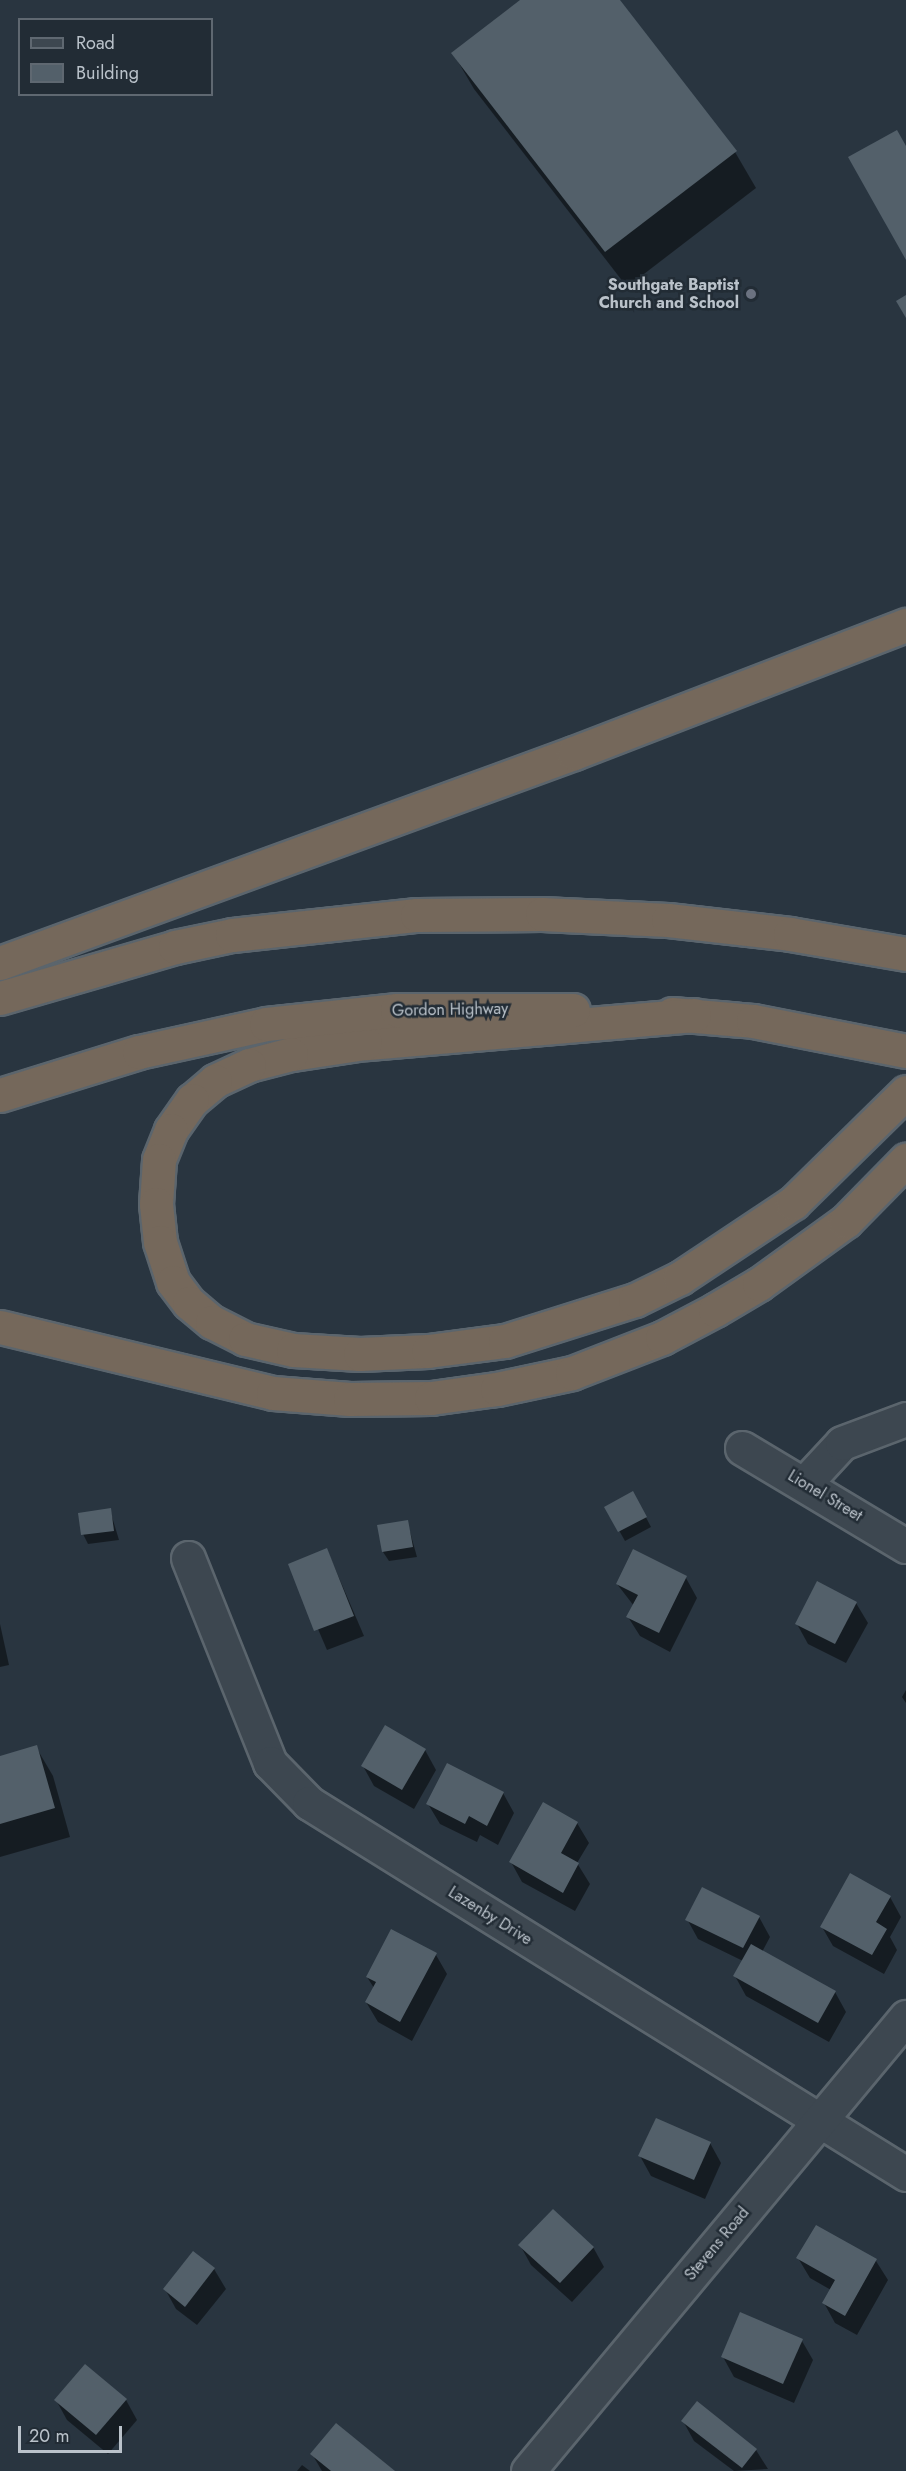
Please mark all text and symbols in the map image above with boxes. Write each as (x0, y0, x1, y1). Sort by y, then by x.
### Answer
legend (18, 18, 213, 96)
text: Road (76, 30, 115, 56)
text: Building (76, 60, 139, 86)
place label: Southgate Baptist Church and School (599, 275, 739, 313)
marker: Southgate Baptist Church and School (744, 287, 758, 301)
street label: Gordon Highway (392, 999, 508, 1021)
street label: Lionel Street (784, 1466, 866, 1526)
street label: Lazenby Drive (445, 1883, 535, 1949)
street label: Stevens Road (681, 2203, 753, 2285)
scale bar (21, 2414, 124, 2452)
text: 20 m (29, 2423, 69, 2449)

